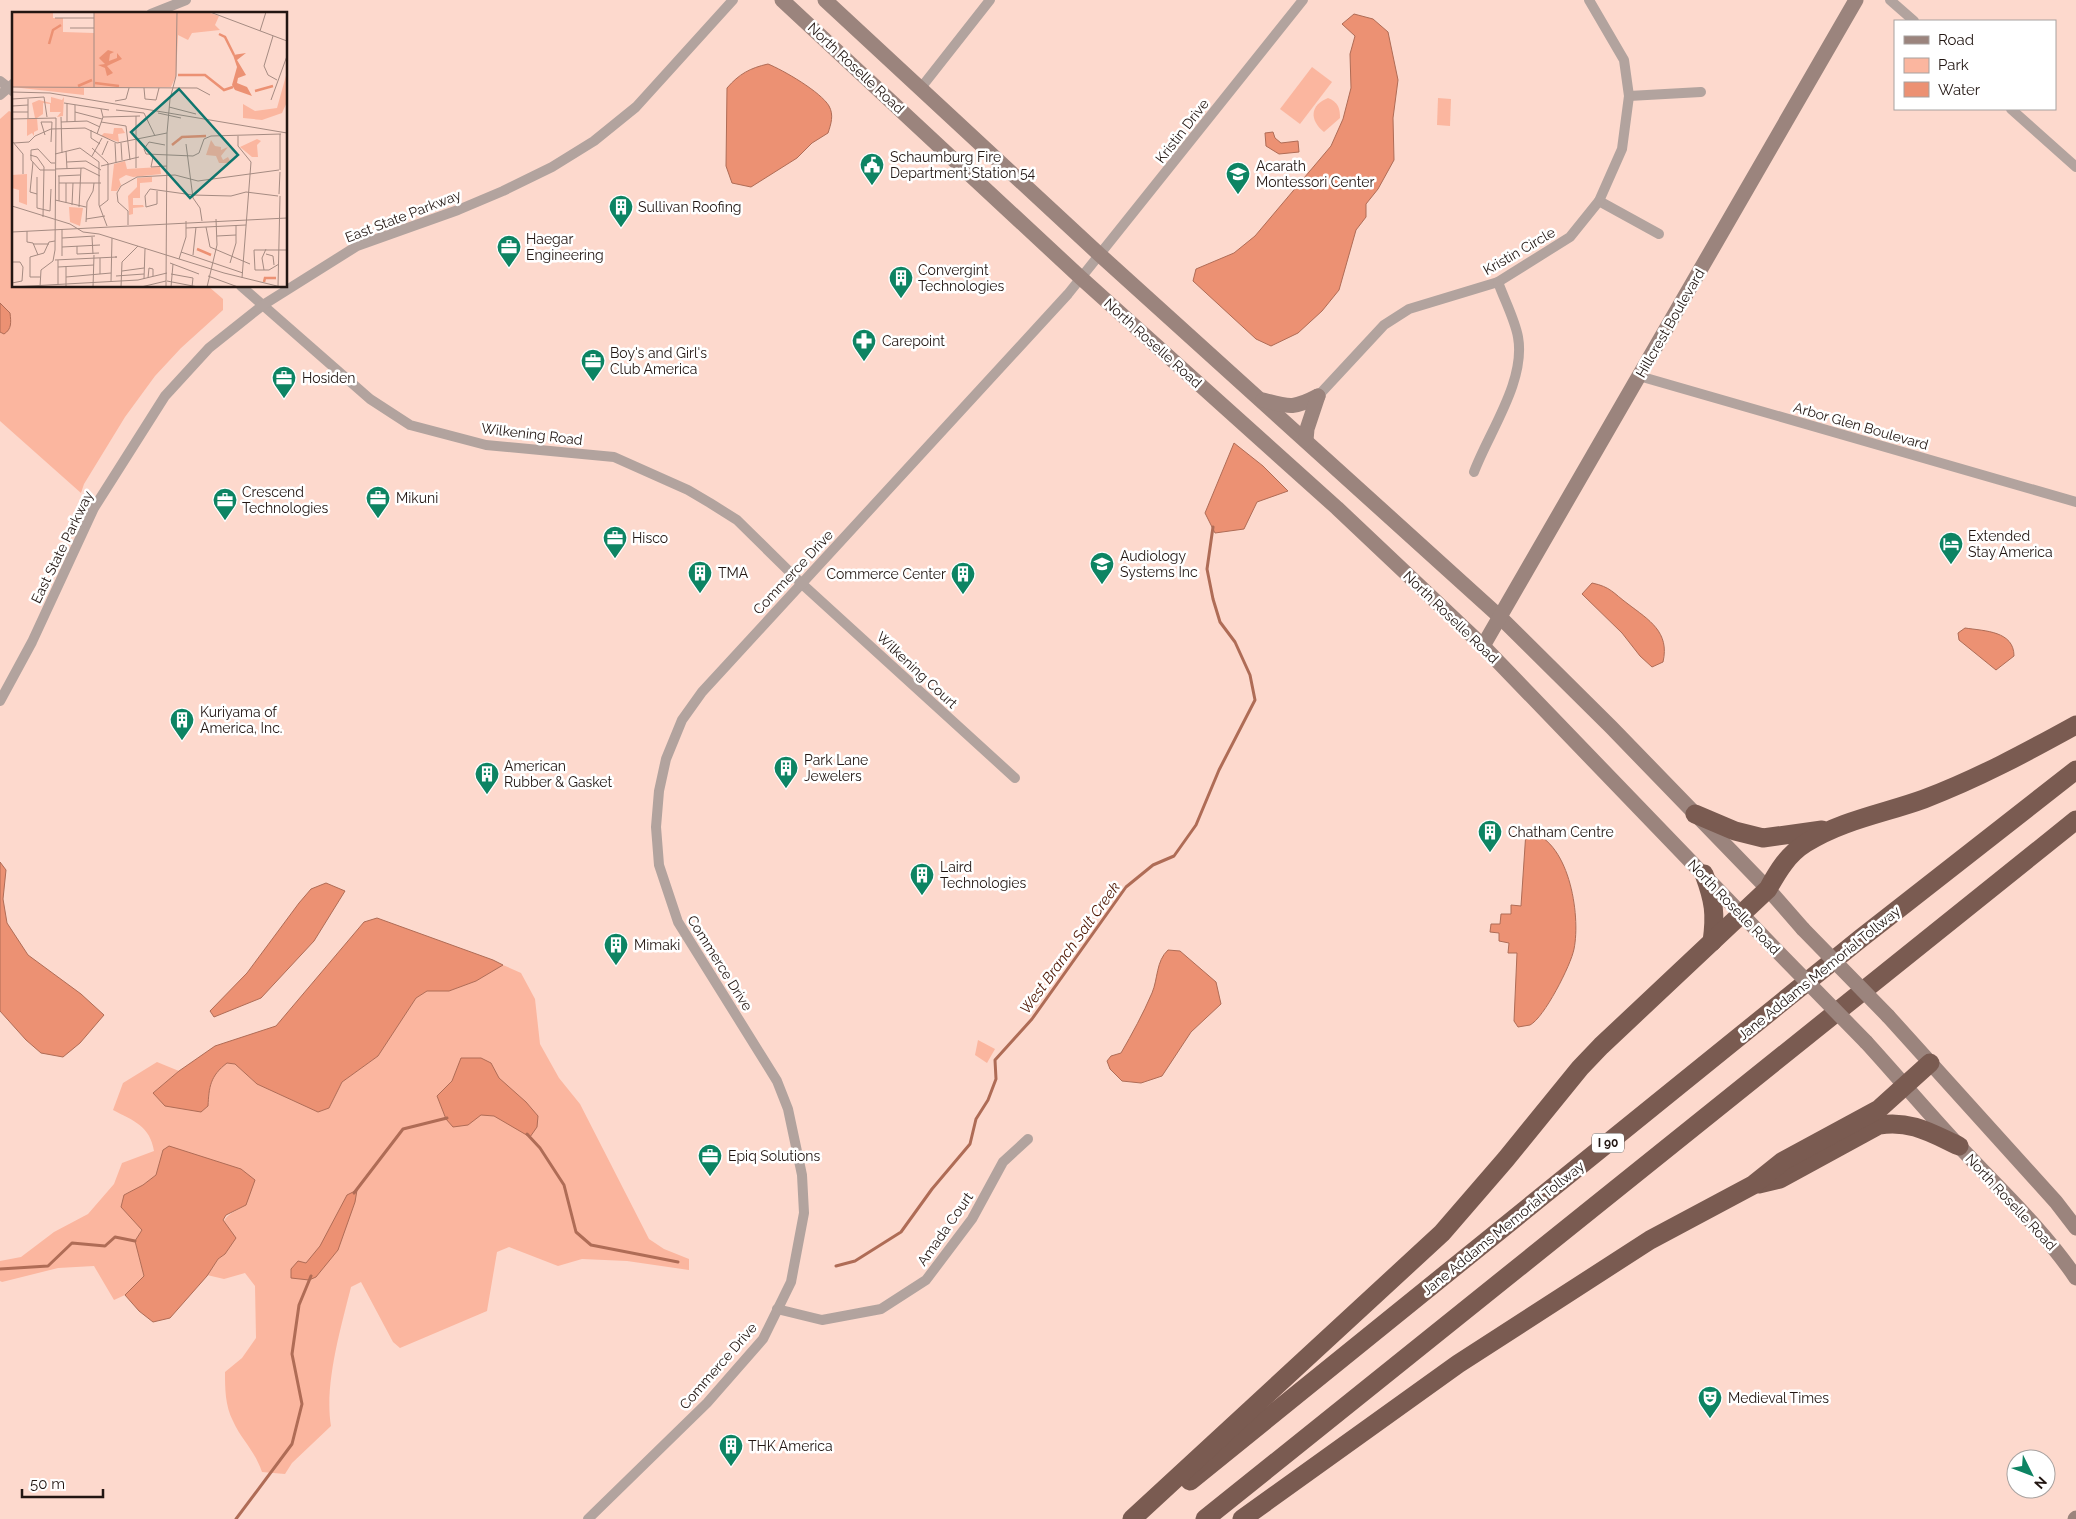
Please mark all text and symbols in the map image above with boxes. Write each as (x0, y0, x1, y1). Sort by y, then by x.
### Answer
inset map (12, 12, 288, 288)
street label: North Roselle Road (805, 19, 907, 117)
legend (1894, 20, 2056, 110)
text: Road (1938, 31, 1974, 49)
text: Park (1938, 56, 1969, 74)
text: Water (1938, 81, 1981, 99)
street label: Kristin Drive (1152, 96, 1212, 166)
place label: Schaumburg Fire Department Station 54 (890, 149, 1036, 181)
public building icon: Schaumburg Fire Department Station 54 (859, 152, 885, 186)
place label: Acarath Montessori Center (1256, 158, 1374, 190)
school or university icon: Acarath Montessori Center (1225, 161, 1251, 195)
street label: East State Parkway (343, 186, 464, 245)
building icon: Sullivan Roofing (608, 194, 634, 228)
place label: Sullivan Roofing (638, 199, 741, 215)
street label: Kristin Circle (1480, 224, 1558, 278)
place label: Haegar Engineering (526, 231, 604, 263)
office icon: Haegar Engineering (496, 234, 522, 268)
place label: Convergint Technologies (918, 262, 1005, 294)
building icon: Convergint Technologies (888, 265, 914, 299)
street label: Hillcrest Boulevard (1632, 266, 1708, 380)
street label: North Roselle Road (1101, 295, 1205, 391)
pharmacy icon: Carepoint (851, 328, 877, 362)
place label: Carepoint (882, 333, 945, 349)
place label: Boy's and Girl's Club America (610, 345, 707, 377)
office icon: Boy's and Girl's Club America (580, 348, 606, 382)
office icon: Hosiden (271, 365, 297, 399)
place label: Hosiden (302, 370, 355, 386)
street label: Arbor Glen Boulevard (1792, 399, 1930, 453)
street label: Wilkening Road (480, 420, 584, 448)
place label: Crescend Technologies (242, 484, 329, 516)
office icon: Mikuni (365, 485, 391, 519)
office icon: Crescend Technologies (212, 487, 238, 521)
street label: East State Parkway (28, 488, 96, 606)
place label: Mikuni (396, 490, 438, 506)
office icon: Hisco (602, 525, 628, 559)
street label: Commerce Drive (750, 527, 836, 617)
place label: Extended Stay America (1968, 528, 2053, 560)
place label: Hisco (632, 530, 668, 546)
hotel icon: Extended Stay America (1938, 531, 1964, 565)
place label: Audiology Systems Inc (1120, 548, 1198, 580)
school or university icon: Audiology Systems Inc (1089, 551, 1115, 585)
building icon: TMA (687, 560, 713, 594)
building icon: Commerce Center (950, 561, 976, 595)
place label: TMA (718, 565, 749, 581)
place label: Commerce Center (826, 566, 946, 582)
street label: North Roselle Road (1400, 568, 1502, 666)
street label: Wilkening Court (873, 629, 961, 712)
place label: Kuriyama of America, Inc. (200, 704, 283, 736)
building icon: Kuriyama of America, Inc. (169, 707, 195, 741)
place label: Park Lane Jewelers (804, 752, 868, 784)
building icon: Park Lane Jewelers (773, 755, 799, 789)
place label: American Rubber & Gasket (504, 758, 613, 790)
building icon: American Rubber & Gasket (474, 761, 500, 795)
building icon: Chatham Centre (1477, 819, 1503, 853)
place label: Chatham Centre (1508, 824, 1614, 840)
street label: North Roselle Road (1685, 856, 1783, 958)
place label: Laird Technologies (940, 859, 1027, 891)
building icon: Laird Technologies (909, 862, 935, 896)
water label: West Branch Salt Creek (1016, 879, 1124, 1017)
street label: Jane Addams Memorial Tollway (1735, 902, 1904, 1043)
street label: Commerce Drive (684, 912, 756, 1014)
building icon: Mimaki (603, 932, 629, 966)
place label: Mimaki (634, 937, 680, 953)
road number: I 90 (1592, 1134, 1624, 1152)
office icon: Epiq Solutions (697, 1143, 723, 1177)
place label: Epiq Solutions (728, 1148, 821, 1164)
street label: North Roselle Road (1962, 1151, 2060, 1253)
street label: Jane Addams Memorial Tollway (1419, 1157, 1588, 1298)
street label: Amada Court (914, 1189, 976, 1269)
street label: Commerce Drive (676, 1319, 760, 1413)
theatre icon: Medieval Times (1697, 1385, 1723, 1419)
place label: Medieval Times (1728, 1390, 1829, 1406)
building icon: THK America (718, 1433, 744, 1467)
place label: THK America (748, 1438, 833, 1454)
north arrow (2006, 1449, 2056, 1499)
scale bar (22, 1466, 104, 1498)
text: N (2031, 1473, 2050, 1492)
text: 50 m (30, 1475, 65, 1493)

